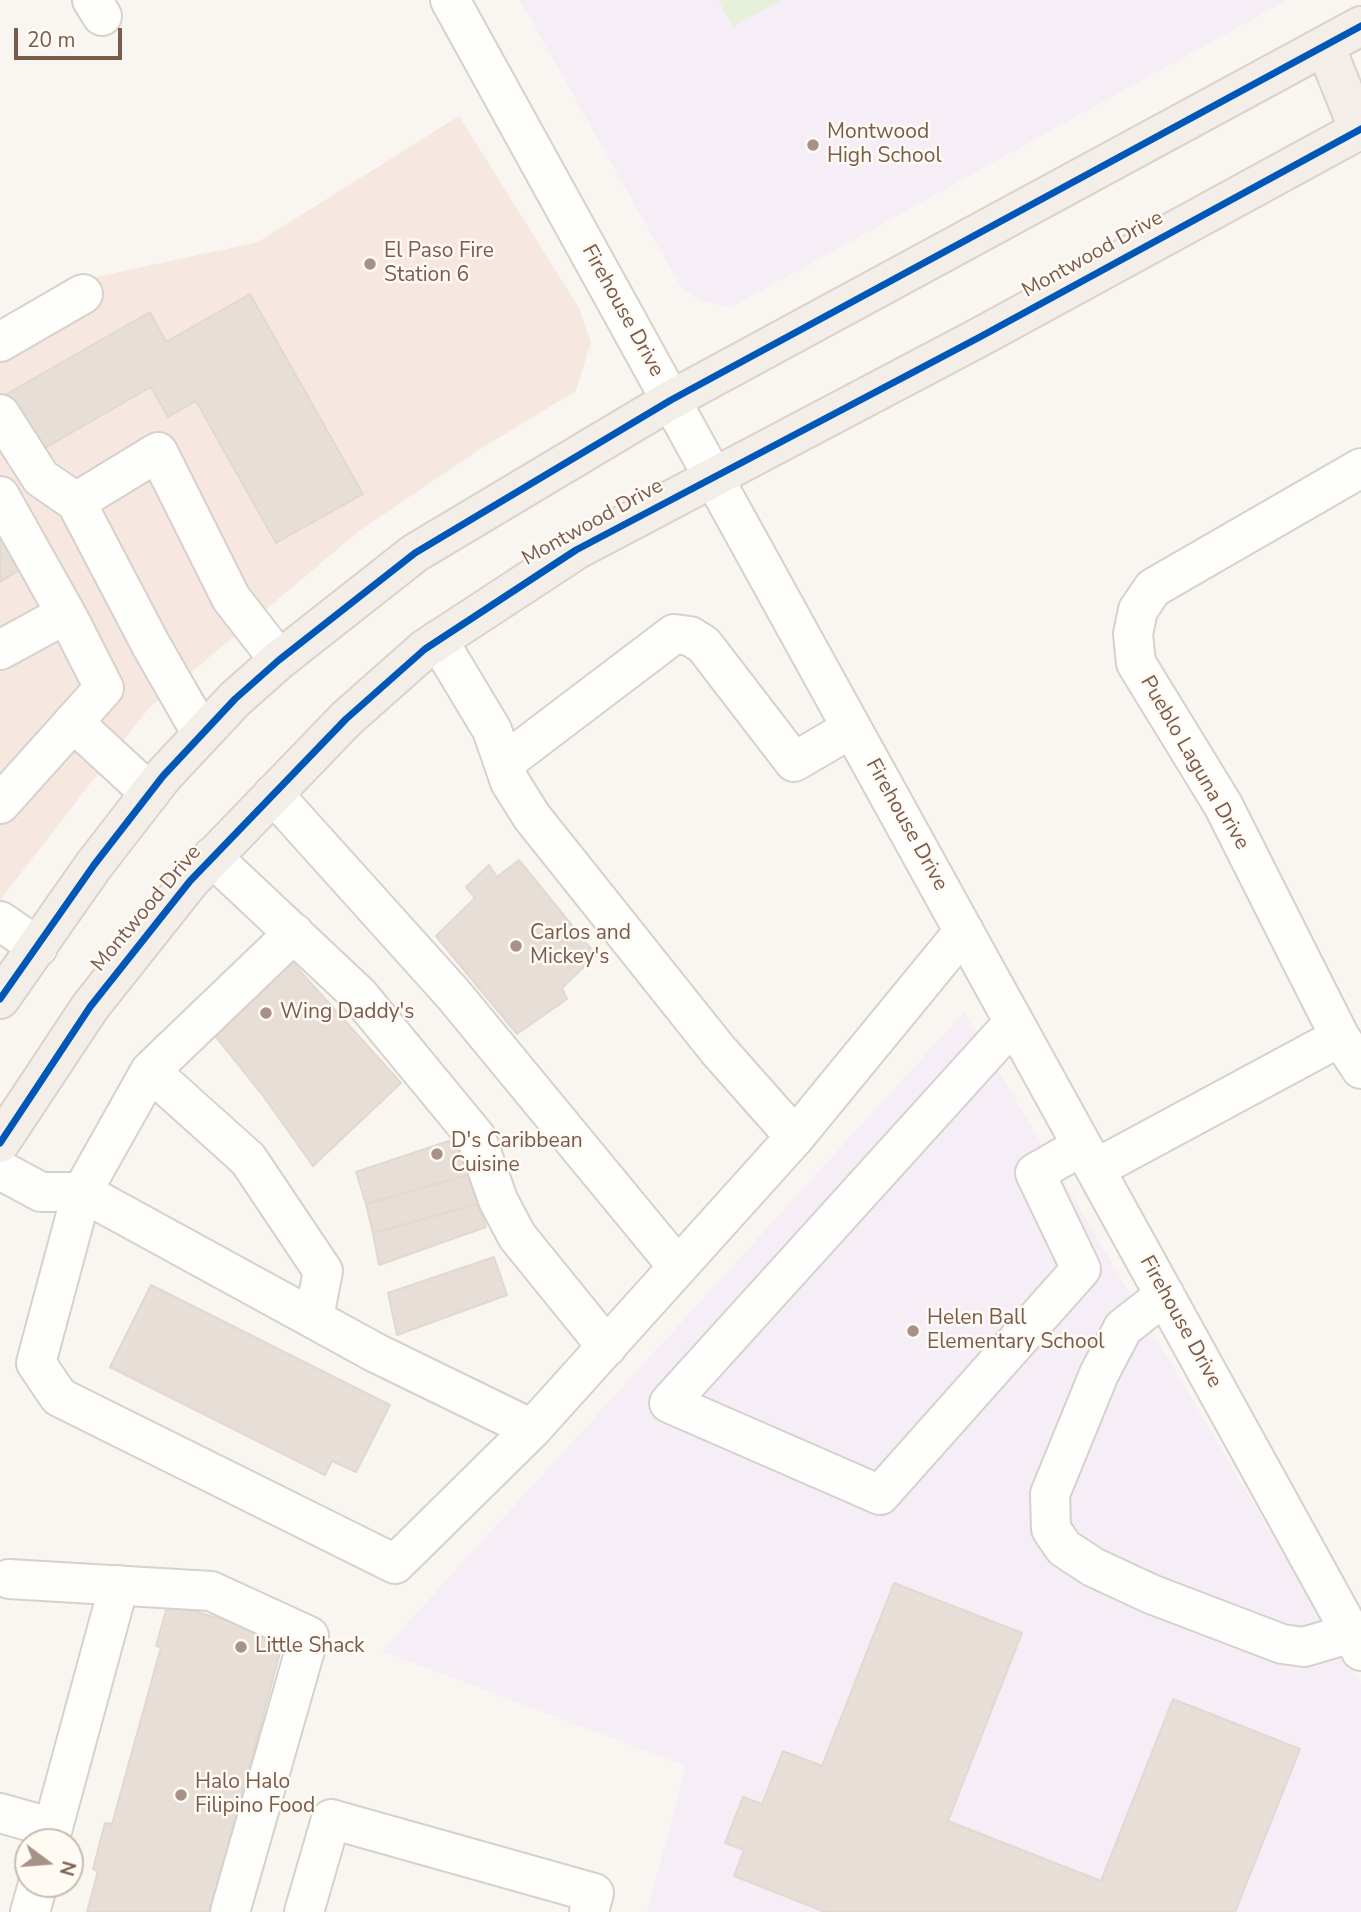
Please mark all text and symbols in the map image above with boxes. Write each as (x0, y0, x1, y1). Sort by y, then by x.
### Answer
scale bar (18, 14, 126, 58)
text: 20 m (27, 26, 76, 54)
place label: Montwood High School (827, 120, 942, 170)
marker: Montwood High School (805, 137, 821, 153)
street label: Montwood Drive (1018, 206, 1168, 304)
place label: El Paso Fire Station 6 (384, 239, 494, 289)
street label: Firehouse Drive (575, 241, 669, 381)
marker: El Paso Fire Station 6 (362, 256, 378, 272)
street label: Montwood Drive (518, 474, 668, 572)
street label: Pueblo Laguna Drive (1134, 672, 1254, 854)
street label: Firehouse Drive (859, 755, 953, 895)
street label: Montwood Drive (87, 841, 207, 977)
place label: Carlos and Mickey's (530, 921, 631, 971)
marker: Carlos and Mickey's (508, 938, 524, 954)
place label: Wing Daddy's (280, 1000, 414, 1026)
marker: Wing Daddy's (258, 1005, 274, 1021)
place label: D's Caribbean Cuisine (451, 1129, 583, 1179)
marker: D's Caribbean Cuisine (429, 1146, 445, 1162)
street label: Firehouse Drive (1133, 1252, 1227, 1392)
place label: Helen Ball Elementary School (927, 1306, 1105, 1356)
marker: Helen Ball Elementary School (905, 1323, 921, 1339)
place label: Little Shack (255, 1634, 365, 1660)
marker: Little Shack (233, 1639, 249, 1655)
place label: Halo Halo Filipino Food (195, 1770, 315, 1820)
marker: Halo Halo Filipino Food (173, 1787, 189, 1803)
north arrow (14, 1828, 84, 1898)
text: N (53, 1858, 82, 1879)

